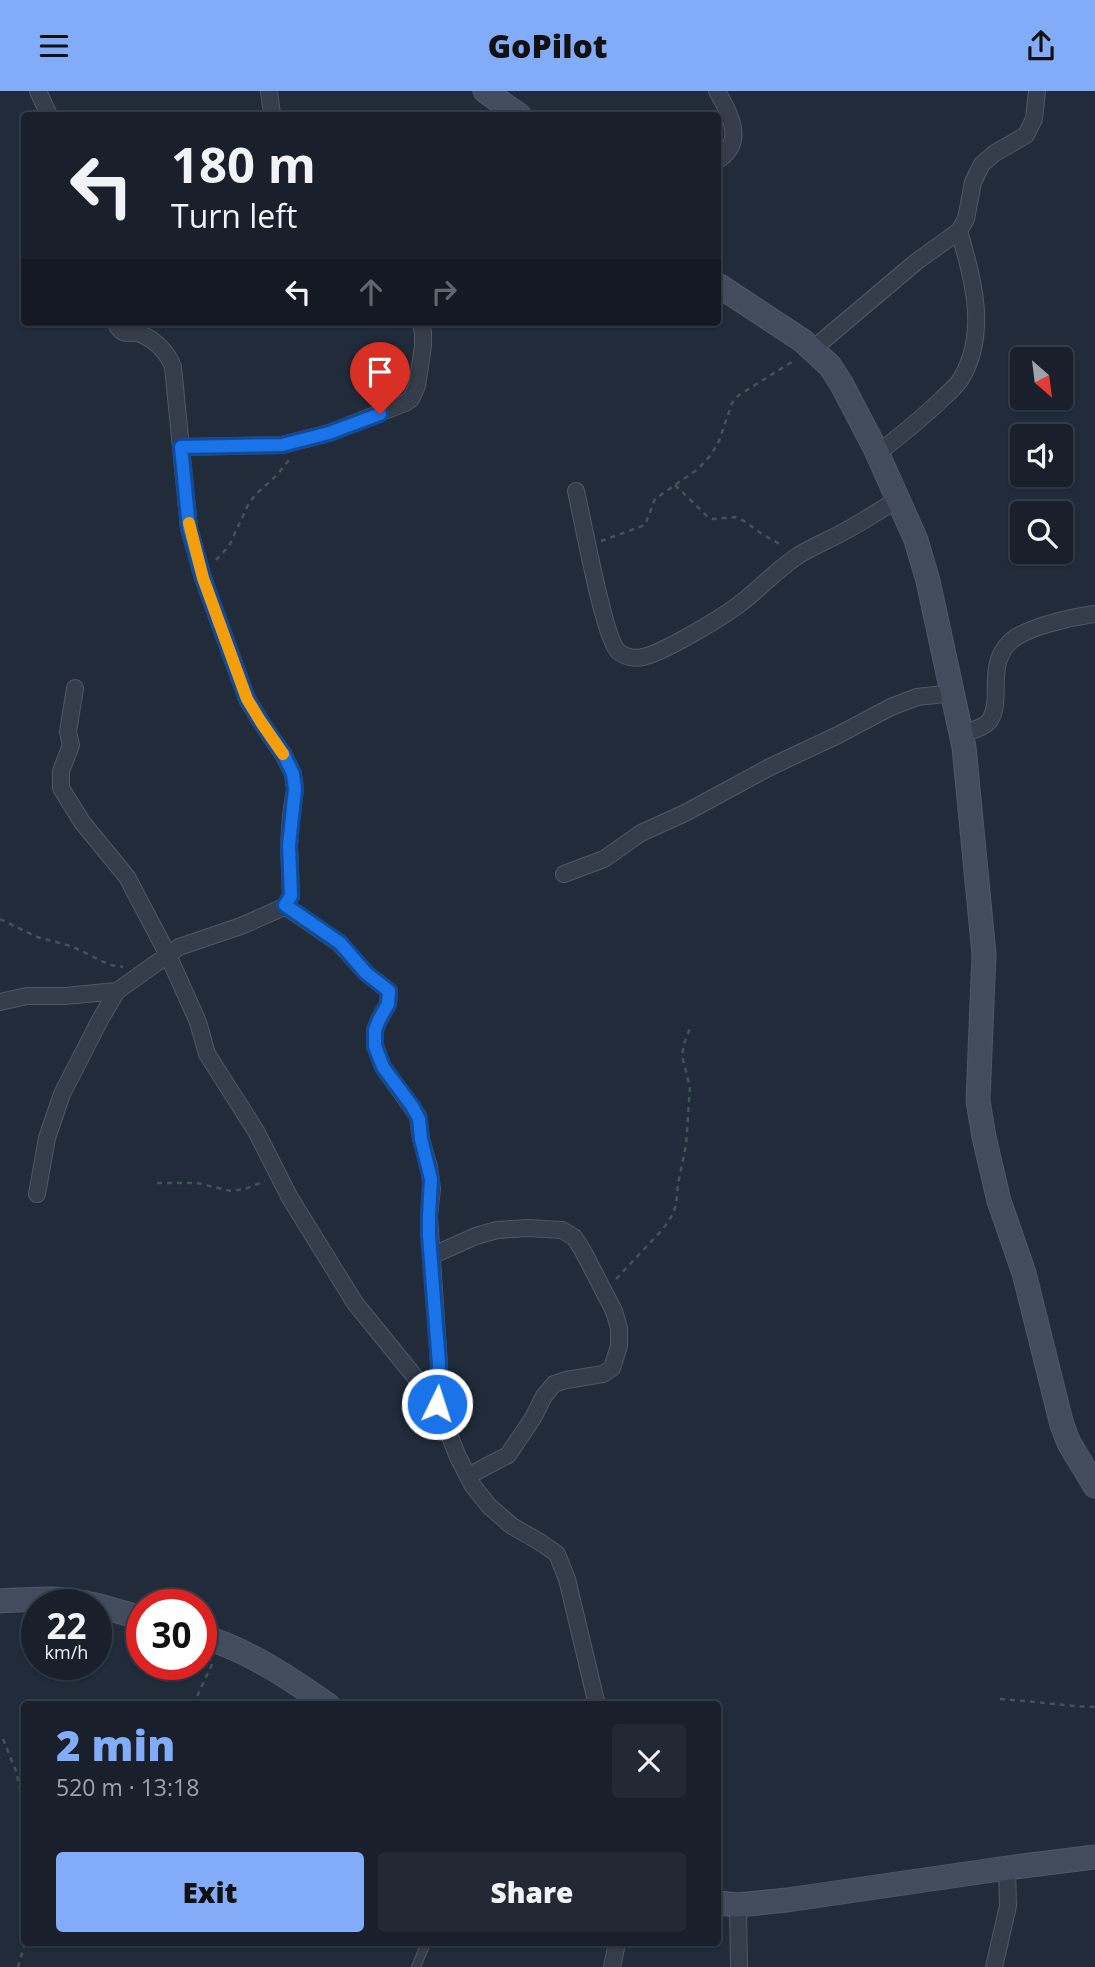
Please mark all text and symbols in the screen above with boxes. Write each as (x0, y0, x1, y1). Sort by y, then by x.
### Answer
text: GoPilot (487, 24, 608, 67)
icon: menu (35, 27, 73, 65)
icon: share (1022, 27, 1060, 65)
text: 180 m (171, 131, 316, 197)
icon: left (56, 140, 147, 231)
text: Turn left (171, 194, 297, 237)
icon: left (279, 273, 317, 311)
icon: ahead (352, 273, 390, 311)
icon: right (425, 273, 463, 311)
pin (350, 342, 410, 414)
north arrow (1010, 347, 1073, 409)
map controls (1010, 347, 1073, 564)
icon: arrive (361, 353, 399, 391)
button: sound (1010, 424, 1073, 487)
button: search (1010, 501, 1073, 564)
position arrow (400, 1367, 474, 1441)
speed limit sign: 30 (126, 1589, 217, 1680)
text: 22 (46, 1602, 87, 1649)
text: km/h (45, 1640, 88, 1664)
text: 2 min (56, 1716, 175, 1773)
button: close (612, 1724, 686, 1798)
text: 520 m · 13:18 (56, 1771, 199, 1803)
button: Exit (56, 1852, 364, 1932)
button: Share (378, 1852, 686, 1932)

